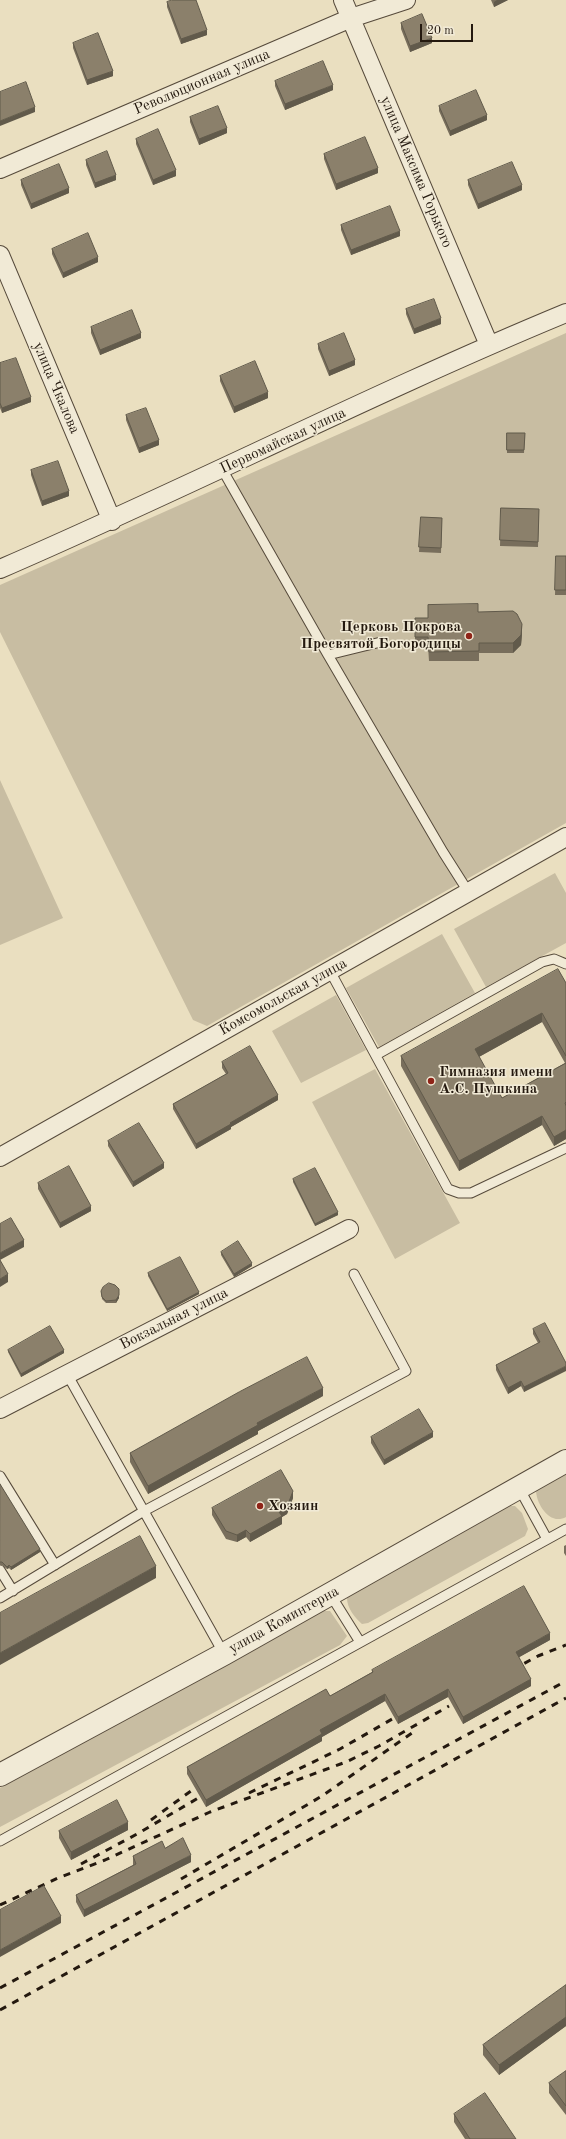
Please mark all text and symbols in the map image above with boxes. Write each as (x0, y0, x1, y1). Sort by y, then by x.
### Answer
scale bar (422, 16, 475, 42)
text: 20 m (427, 25, 454, 37)
street label: Революционная улица (131, 45, 273, 119)
street label: улица Максима Горького (376, 93, 456, 251)
street label: улица Чкалова (29, 339, 83, 437)
street label: Первомайская улица (217, 404, 349, 478)
place label: Церковь Покрова Пресвятой Богородицы (301, 618, 461, 653)
marker: Церковь Покрова Пресвятой Богородицы (464, 631, 474, 641)
street label: Комсомольская улица (216, 954, 350, 1040)
place label: Гимназия имени А.С. Пушкина (439, 1063, 553, 1098)
marker: Гимназия имени А.С. Пушкина (426, 1076, 436, 1086)
street label: Вокзальная улица (117, 1284, 231, 1354)
place label: Хозяин (268, 1497, 318, 1515)
marker: Хозяин (255, 1501, 265, 1511)
street label: улица Коминтерна (226, 1582, 342, 1658)

